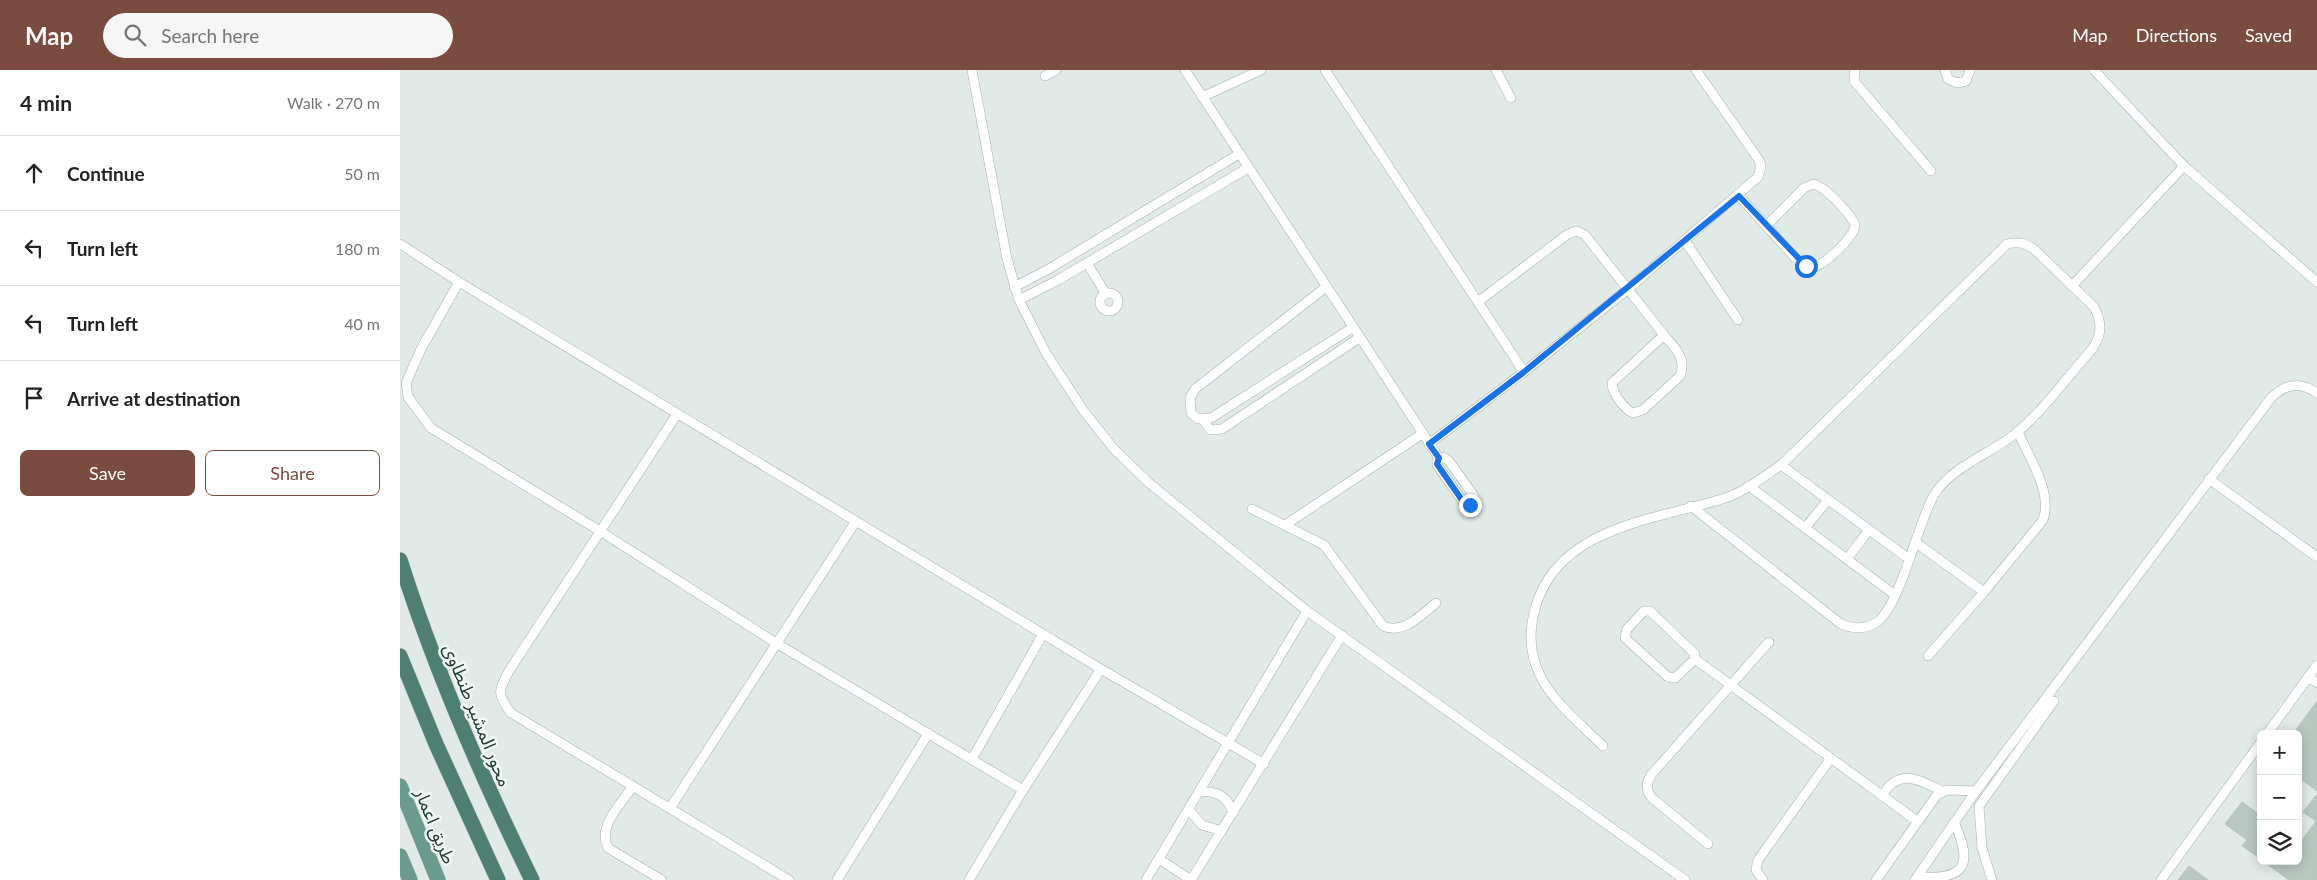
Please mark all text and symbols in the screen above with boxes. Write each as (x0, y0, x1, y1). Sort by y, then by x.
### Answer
search box (103, 13, 453, 58)
text: Map (25, 21, 73, 50)
icon: search (121, 21, 149, 49)
text: Search here (161, 24, 259, 47)
text: Map (2072, 24, 2108, 46)
text: Directions (2136, 24, 2217, 46)
text: Saved (2245, 24, 2292, 46)
text: 4 min (20, 90, 72, 115)
text: Walk · 270 m (287, 93, 380, 112)
icon: ahead (20, 159, 48, 187)
text: Continue (67, 162, 145, 185)
text: 50 m (344, 164, 380, 183)
icon: left (20, 234, 48, 262)
text: Turn left (67, 237, 138, 260)
text: 180 m (335, 239, 380, 258)
route start (1795, 255, 1818, 278)
icon: left (20, 309, 48, 337)
text: Turn left (67, 312, 138, 335)
text: 40 m (344, 314, 380, 333)
icon: arrive (20, 384, 48, 412)
text: Arrive at destination (67, 387, 240, 410)
button: Save (20, 450, 195, 496)
button: Share (205, 450, 380, 496)
route end (1459, 494, 1482, 517)
street label: محور المشير طنطاوى (438, 640, 517, 790)
map controls (2257, 730, 2302, 865)
button: + (2257, 730, 2302, 775)
button: − (2257, 775, 2302, 820)
street label: طريق اعمار (410, 784, 461, 867)
button: layers (2257, 820, 2302, 865)

